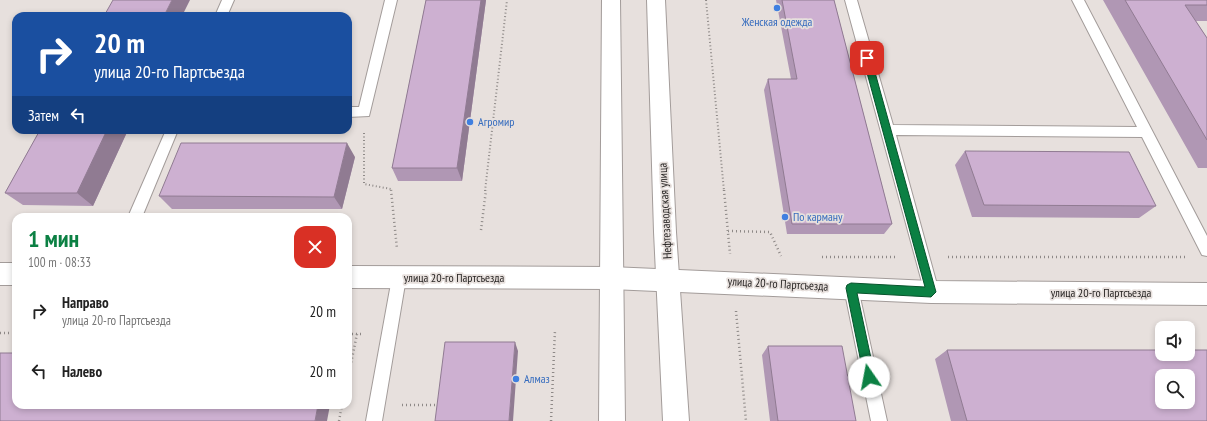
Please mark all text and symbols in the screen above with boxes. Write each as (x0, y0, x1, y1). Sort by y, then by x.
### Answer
marker: Женская одежда (772, 3, 782, 13)
place label: Женская одежда (741, 14, 813, 29)
text: 20 m (94, 24, 145, 61)
icon: right (28, 28, 80, 80)
pin (850, 41, 884, 75)
icon: arrive (856, 47, 878, 69)
text: улица 20-го Партсъезда (94, 60, 245, 83)
icon: left (67, 104, 89, 126)
text: Затем (28, 106, 59, 125)
place label: Агромир (478, 114, 514, 129)
marker: Агромир (465, 117, 475, 127)
street label: Нефтезаводская улица (654, 162, 675, 259)
place label: По карману (793, 209, 843, 224)
marker: По карману (780, 212, 790, 222)
text: 1 мин (28, 223, 79, 254)
button: close (294, 226, 336, 268)
text: 100 m · 08:33 (28, 254, 91, 271)
street label: улица 20-го Партсъезда (404, 270, 505, 285)
street label: улица 20-го Партсъезда (727, 273, 829, 294)
street label: улица 20-го Партсъезда (1051, 285, 1152, 300)
text: Направо (62, 293, 109, 312)
icon: right (28, 300, 50, 322)
text: 20 m (310, 302, 336, 321)
text: улица 20-го Партсъезда (62, 312, 171, 329)
map controls (1155, 321, 1195, 409)
button: sound (1155, 321, 1195, 361)
position arrow (848, 356, 890, 398)
icon: left (28, 360, 50, 382)
text: Налево (62, 362, 102, 381)
text: 20 m (310, 362, 336, 381)
button: search (1155, 369, 1195, 409)
place label: Алмаз (524, 371, 550, 386)
marker: Алмаз (511, 374, 521, 384)

